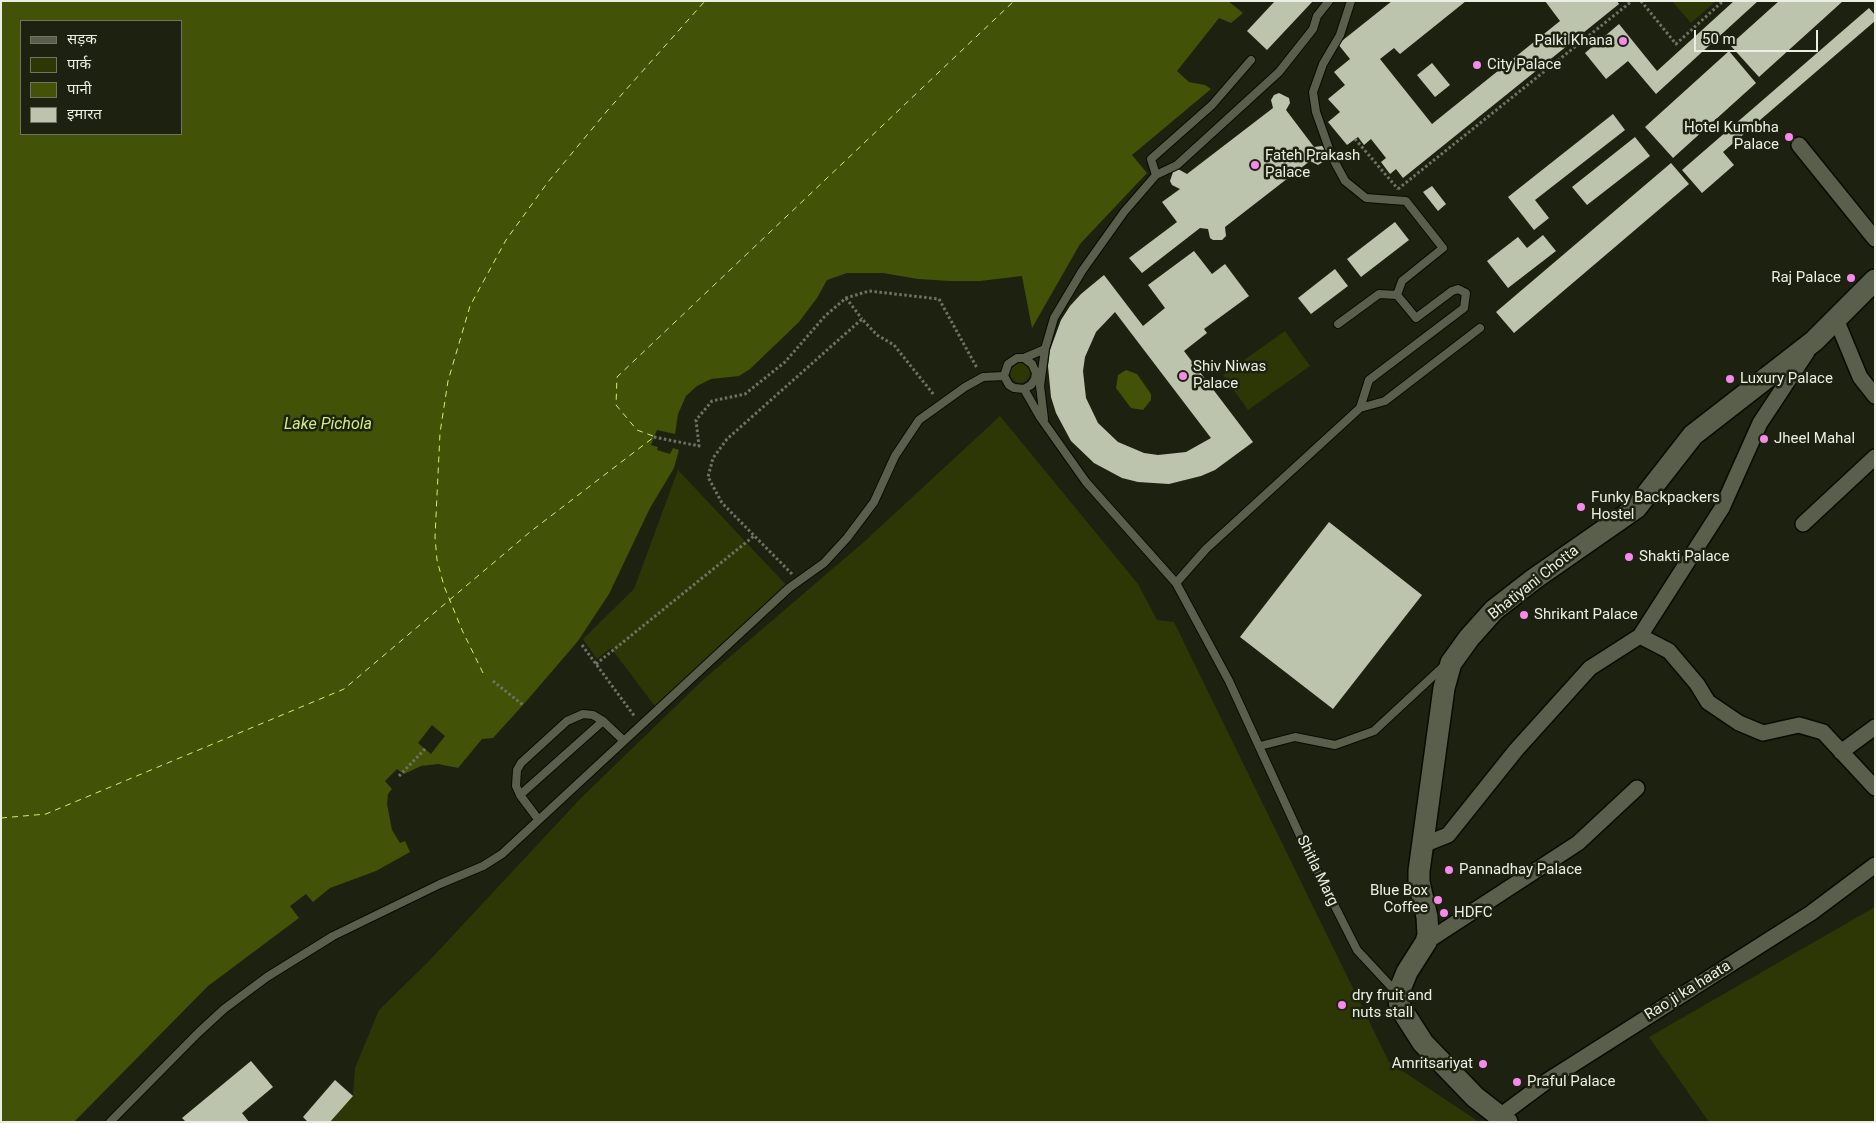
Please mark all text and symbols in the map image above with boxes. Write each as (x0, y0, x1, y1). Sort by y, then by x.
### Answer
legend (20, 20, 182, 135)
scale bar (1696, 20, 1820, 52)
text: सड़क (67, 30, 97, 48)
text: 50 m (1702, 30, 1736, 48)
place label: Palki Khana (1535, 32, 1613, 50)
marker: Palki Khana (1617, 35, 1629, 47)
text: पार्क (67, 55, 91, 73)
place label: City Palace (1487, 56, 1561, 74)
marker: City Palace (1471, 59, 1483, 71)
text: पानी (67, 80, 92, 98)
text: इमारत (67, 105, 102, 123)
place label: Hotel Kumbha Palace (1684, 119, 1779, 154)
marker: Hotel Kumbha Palace (1783, 131, 1795, 143)
place label: Fateh Prakash Palace (1265, 147, 1360, 182)
marker: Fateh Prakash Palace (1249, 159, 1261, 171)
place label: Raj Palace (1771, 269, 1841, 287)
marker: Raj Palace (1845, 272, 1857, 284)
place label: Shiv Niwas Palace (1193, 358, 1266, 393)
marker: Shiv Niwas Palace (1177, 370, 1189, 382)
place label: Luxury Palace (1740, 370, 1833, 388)
marker: Luxury Palace (1724, 373, 1736, 385)
water label: Lake Pichola (284, 415, 372, 435)
place label: Jheel Mahal (1774, 430, 1855, 448)
marker: Jheel Mahal (1758, 433, 1770, 445)
place label: Funky Backpackers Hostel (1591, 489, 1720, 524)
marker: Funky Backpackers Hostel (1575, 501, 1587, 513)
street label: Bhatiyani Chotta (1485, 542, 1583, 624)
place label: Shakti Palace (1639, 548, 1729, 566)
marker: Shakti Palace (1623, 551, 1635, 563)
place label: Shrikant Palace (1534, 606, 1638, 624)
marker: Shrikant Palace (1518, 609, 1530, 621)
street label: Shitla Marg (1292, 833, 1342, 909)
place label: Pannadhay Palace (1459, 861, 1582, 879)
marker: Pannadhay Palace (1443, 864, 1455, 876)
place label: Blue Box Coffee (1370, 882, 1428, 917)
marker: Blue Box Coffee (1432, 894, 1444, 906)
place label: HDFC (1454, 904, 1493, 922)
marker: HDFC (1438, 907, 1450, 919)
street label: Rao ji ka haata (1642, 957, 1734, 1025)
place label: dry fruit and nuts stall (1352, 987, 1432, 1022)
marker: dry fruit and nuts stall (1336, 999, 1348, 1011)
place label: Amritsariyat (1392, 1055, 1473, 1073)
marker: Amritsariyat (1477, 1058, 1489, 1070)
place label: Praful Palace (1527, 1073, 1615, 1091)
marker: Praful Palace (1511, 1076, 1523, 1088)

